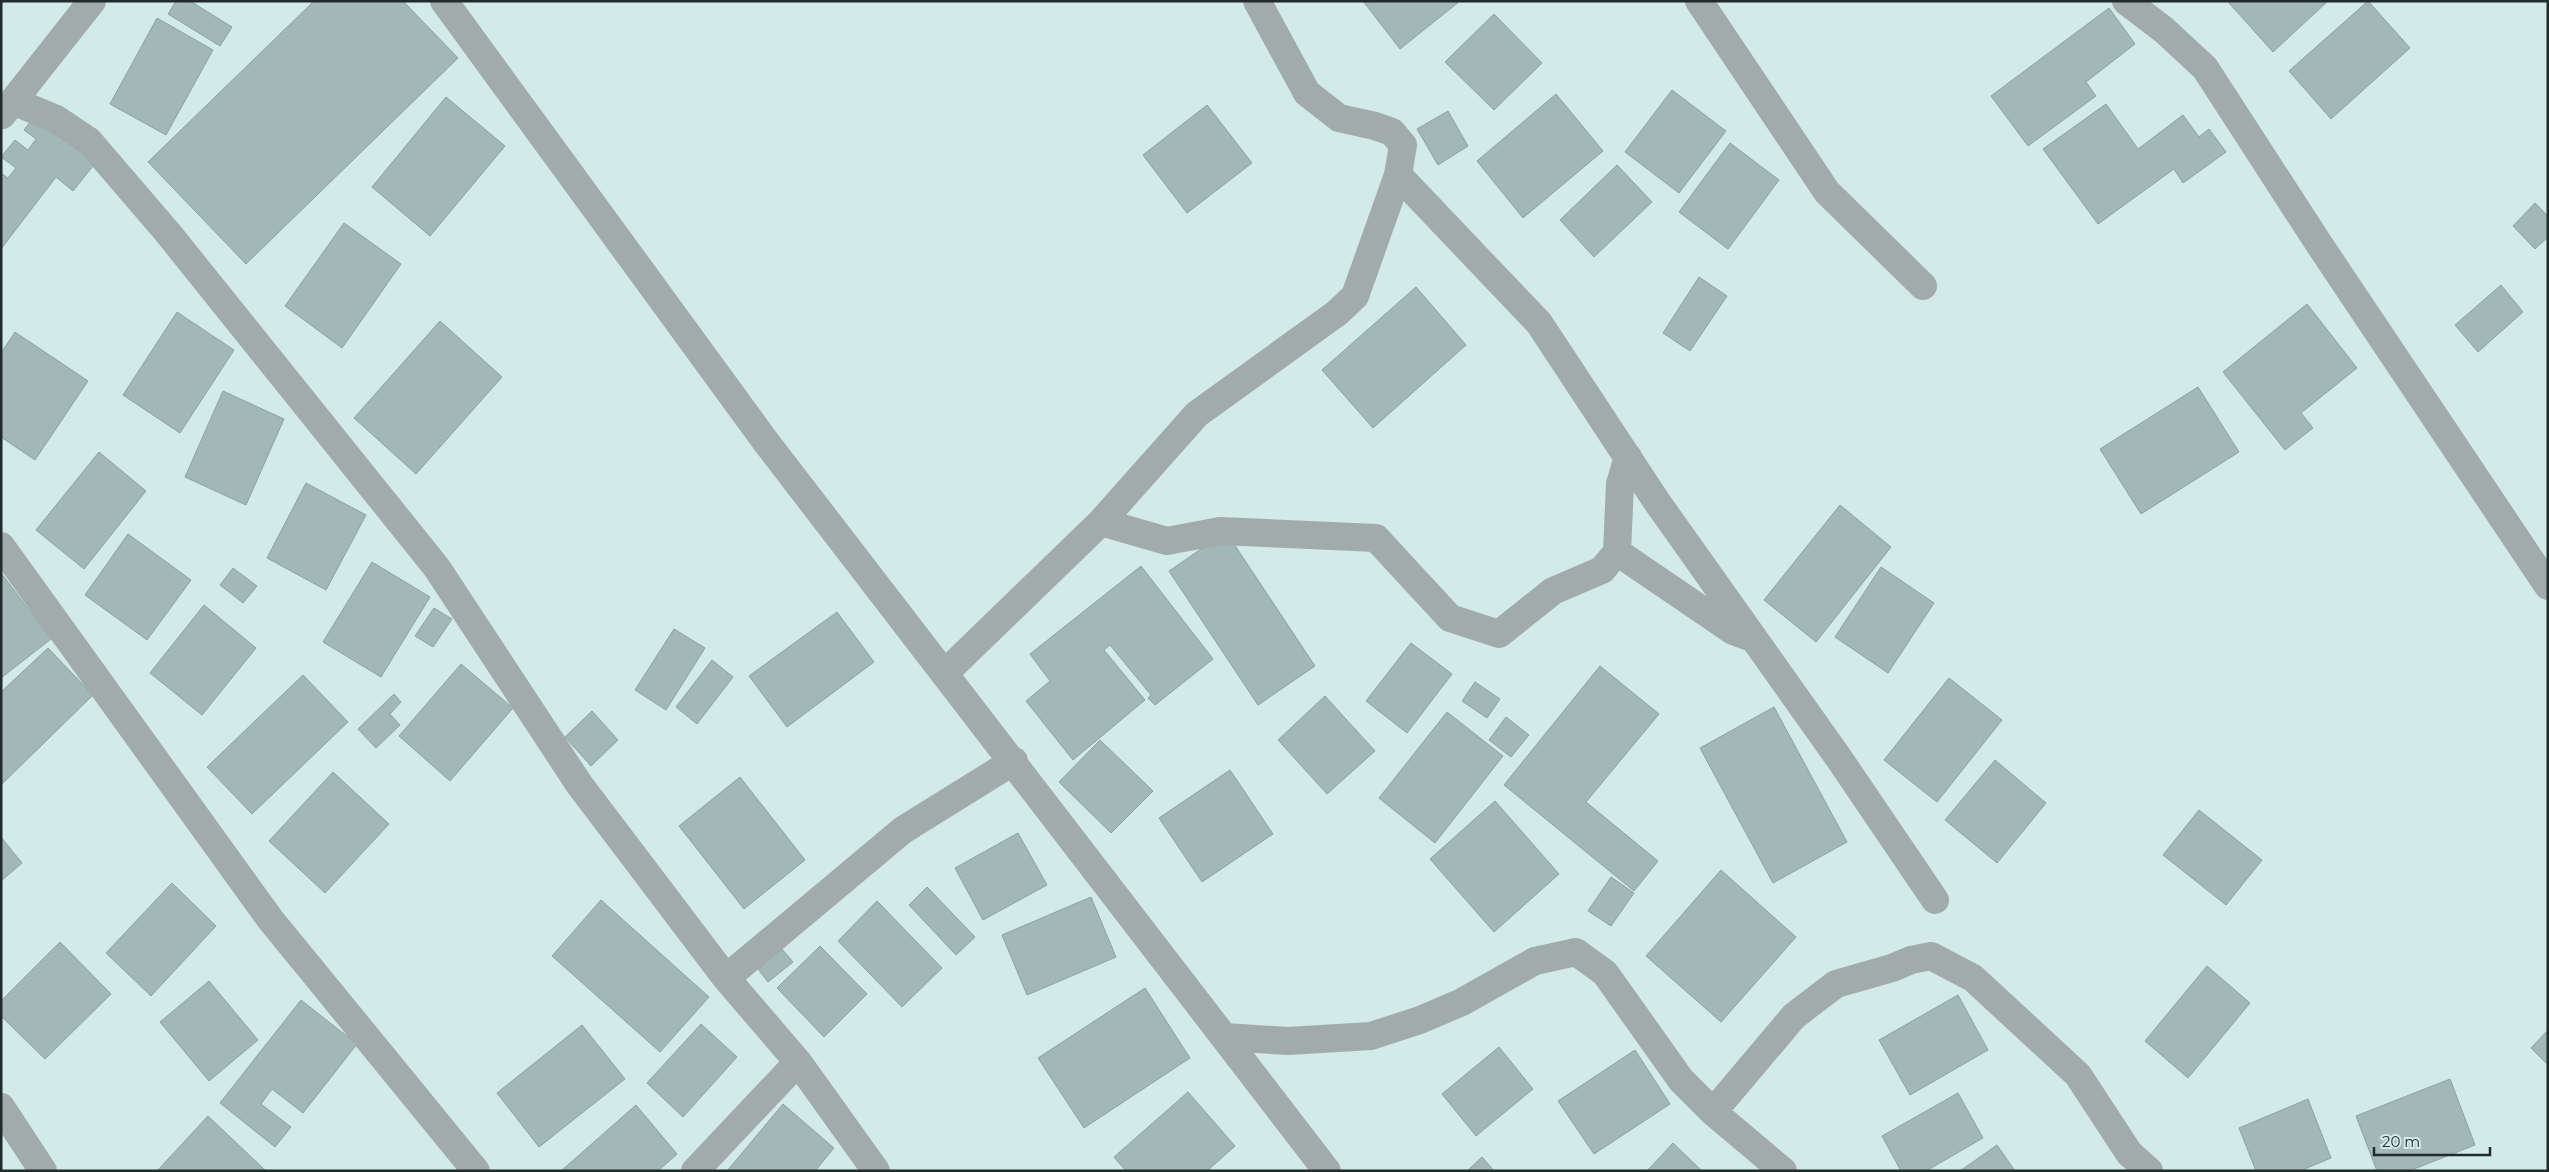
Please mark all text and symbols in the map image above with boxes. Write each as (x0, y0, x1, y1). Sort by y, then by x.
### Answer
scale bar (2374, 1124, 2490, 1156)
text: 20 m (2382, 1132, 2420, 1151)

